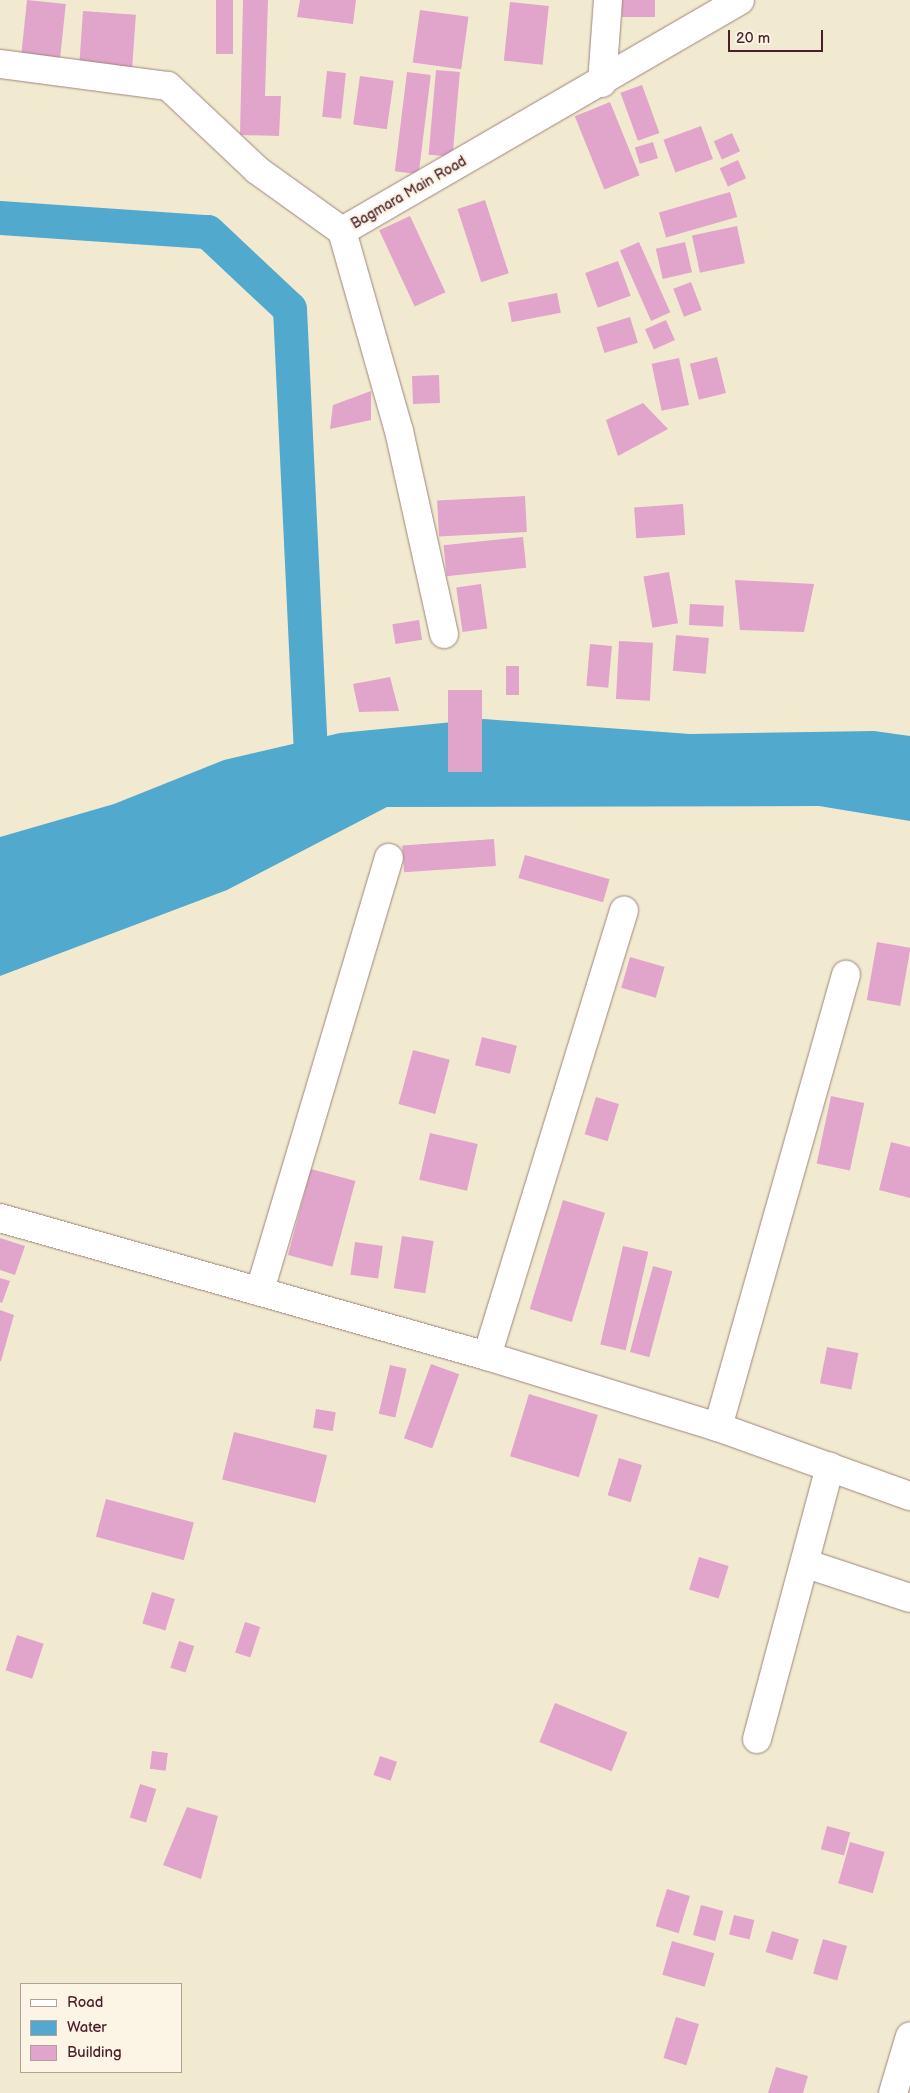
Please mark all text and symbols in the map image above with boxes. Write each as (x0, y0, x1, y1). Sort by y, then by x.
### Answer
scale bar (730, 20, 825, 52)
text: 20 m (736, 29, 770, 48)
street label: Bagmara Main Road (348, 153, 470, 233)
legend (20, 1983, 182, 2073)
text: Road (67, 1993, 103, 2012)
text: Water (67, 2018, 107, 2037)
text: Building (67, 2043, 122, 2062)

